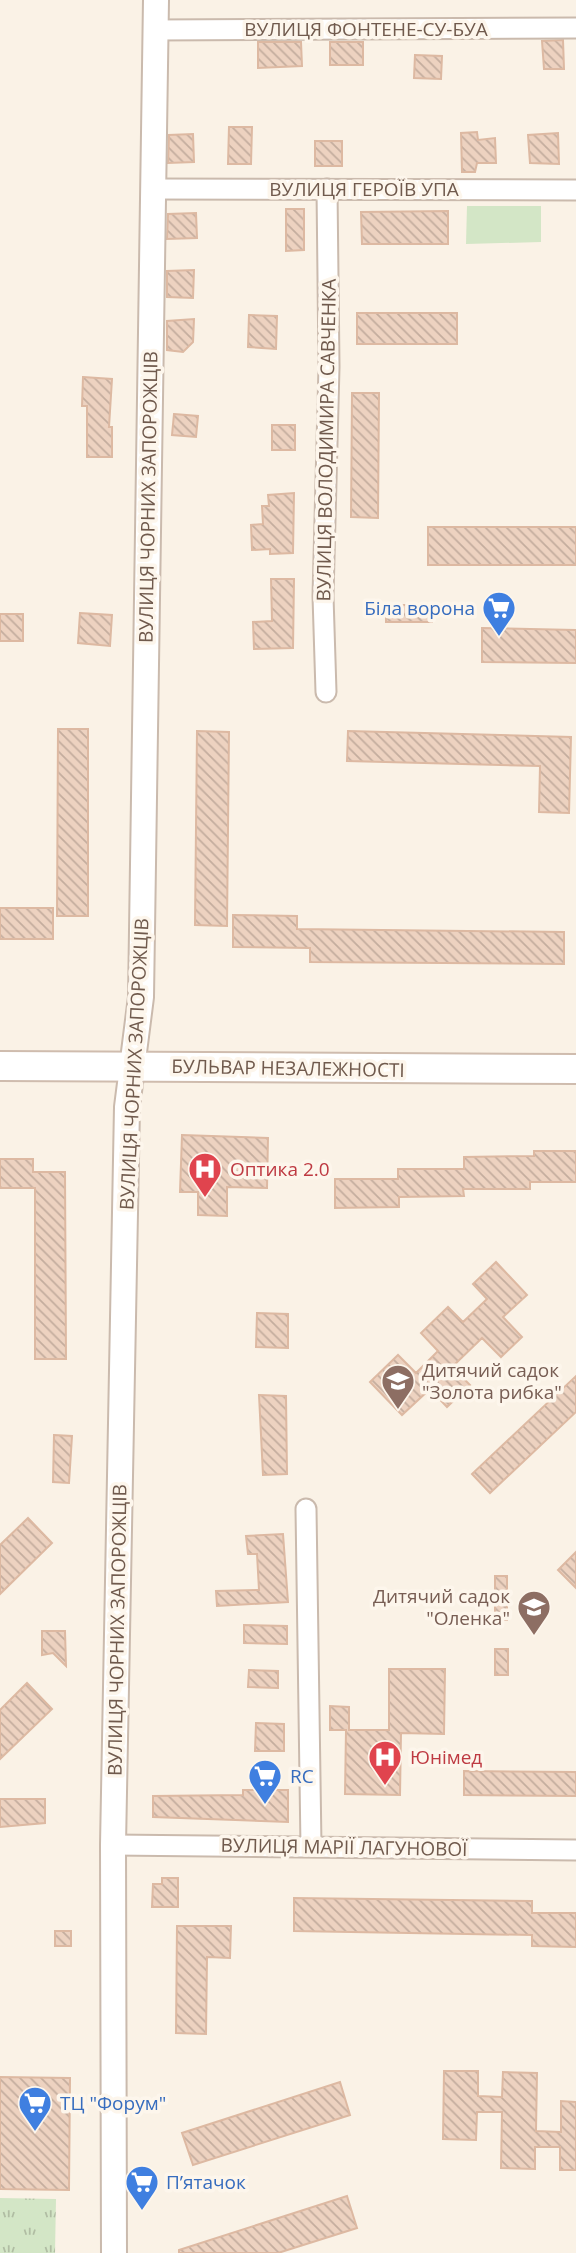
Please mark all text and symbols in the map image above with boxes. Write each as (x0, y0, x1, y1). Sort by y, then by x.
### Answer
street label: ВУЛИЦЯ ФОНТЕНЕ-СУ-БУА (244, 16, 488, 42)
street label: ВУЛИЦЯ ГЕРОЇВ УПА (269, 176, 459, 202)
street label: ВУЛИЦЯ ВОЛОДИМИРА САВЧЕНКА (310, 278, 342, 602)
street label: ВУЛИЦЯ ЧОРНИХ ЗАПОРОЖЦІВ (132, 351, 164, 643)
supermarket icon: Біла ворона (480, 589, 518, 638)
place label: Біла ворона (364, 595, 475, 621)
street label: ВУЛИЦЯ ЧОРНИХ ЗАПОРОЖЦІВ (113, 918, 155, 1210)
street label: БУЛЬВАР НЕЗАЛЕЖНОСТІ (171, 1053, 405, 1083)
hospital icon: Оптика 2.0 (186, 1150, 224, 1199)
place label: Оптика 2.0 (230, 1156, 330, 1182)
place label: Дитячий садок "Золота рибка" (422, 1357, 562, 1405)
school or university icon: Дитячий садок "Золота рибка" (379, 1362, 417, 1411)
street label: ВУЛИЦЯ ЧОРНИХ ЗАПОРОЖЦІВ (101, 1484, 133, 1776)
place label: Дитячий садок "Оленка" (373, 1583, 510, 1631)
school or university icon: Дитячий садок "Оленка" (515, 1588, 553, 1637)
hospital icon: Юнімед (366, 1738, 404, 1787)
place label: Юнімед (410, 1744, 482, 1770)
supermarket icon: RC (246, 1757, 284, 1806)
place label: RC (290, 1763, 314, 1789)
street label: ВУЛИЦЯ МАРІЇ ЛАГУНОВОЇ (220, 1832, 468, 1862)
supermarket icon: ТЦ "Форум" (16, 2084, 54, 2133)
place label: ТЦ "Форум" (60, 2090, 166, 2116)
supermarket icon: П’ятачок (123, 2163, 161, 2212)
place label: П’ятачок (166, 2169, 246, 2195)

